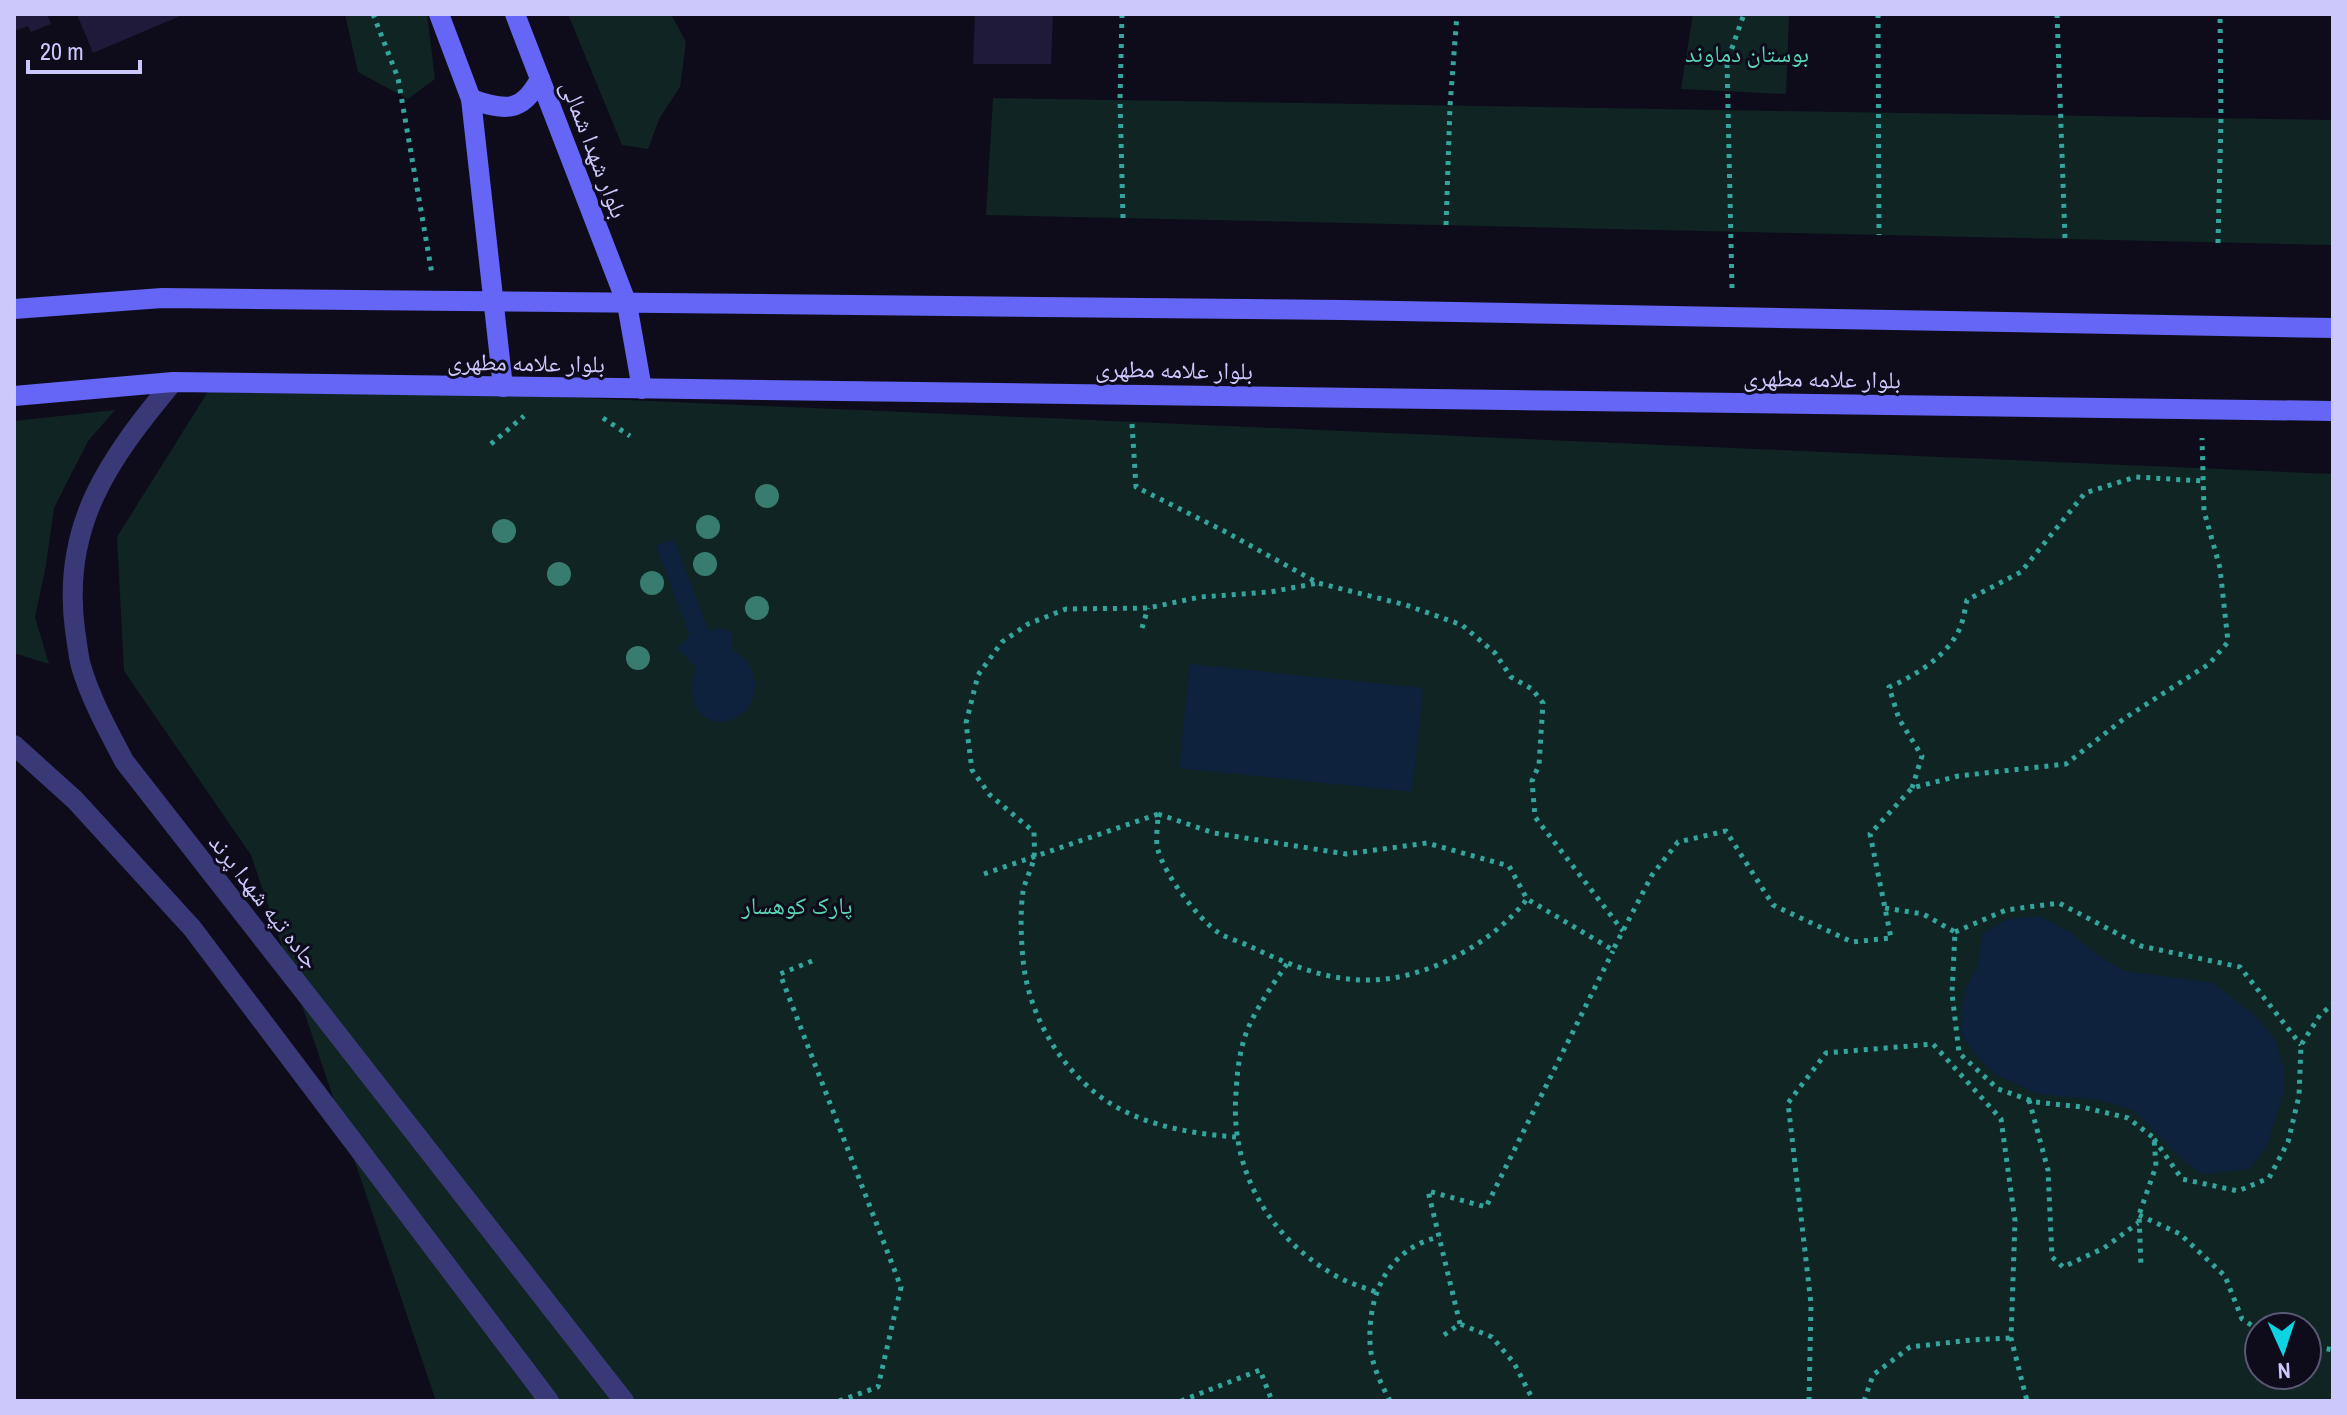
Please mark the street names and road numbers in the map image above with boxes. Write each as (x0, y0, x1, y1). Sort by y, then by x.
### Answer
street label: بلوار شهدا شمالی (554, 76, 636, 222)
street label: بلوار علامه مطهری (447, 345, 605, 379)
street label: بلوار علامه مطهری (1095, 352, 1253, 386)
street label: بلوار علامه مطهری (1743, 361, 1901, 395)
street label: جاده تپه شهدا پرند (202, 827, 328, 975)

